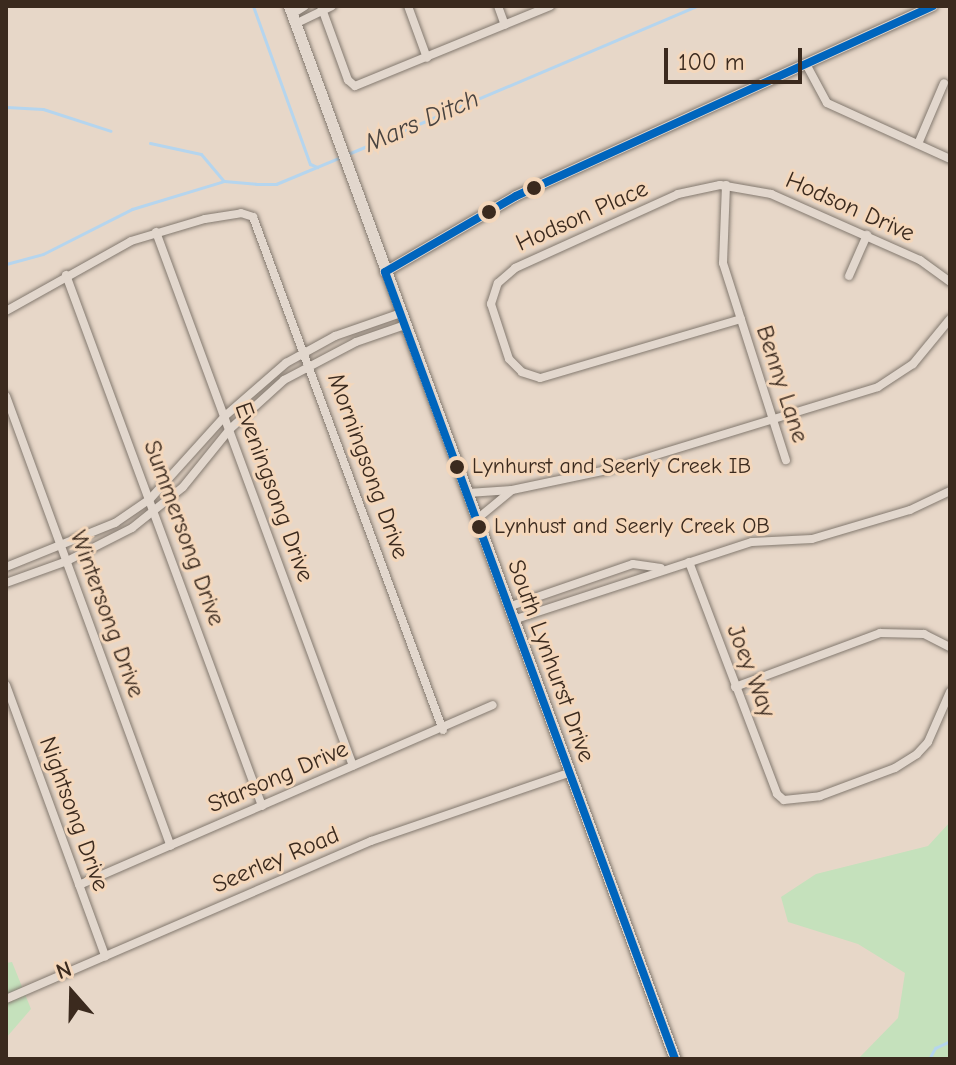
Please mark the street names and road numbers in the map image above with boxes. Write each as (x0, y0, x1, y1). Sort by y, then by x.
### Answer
street label: Hodson Drive (781, 166, 919, 248)
street label: Hodson Place (512, 174, 652, 258)
street label: Benny Lane (750, 322, 814, 446)
street label: Morningsong Drive (321, 369, 415, 563)
street label: Eveningsong Drive (228, 398, 320, 586)
street label: Summersong Drive (137, 436, 231, 630)
street label: Wintersong Drive (63, 527, 151, 701)
street label: South Lynhurst Drive (501, 556, 601, 766)
street label: Joey Way (720, 621, 782, 721)
street label: Nightsong Drive (33, 733, 115, 895)
street label: Starsong Drive (204, 735, 352, 819)
street label: Seerley Road (208, 820, 344, 900)

